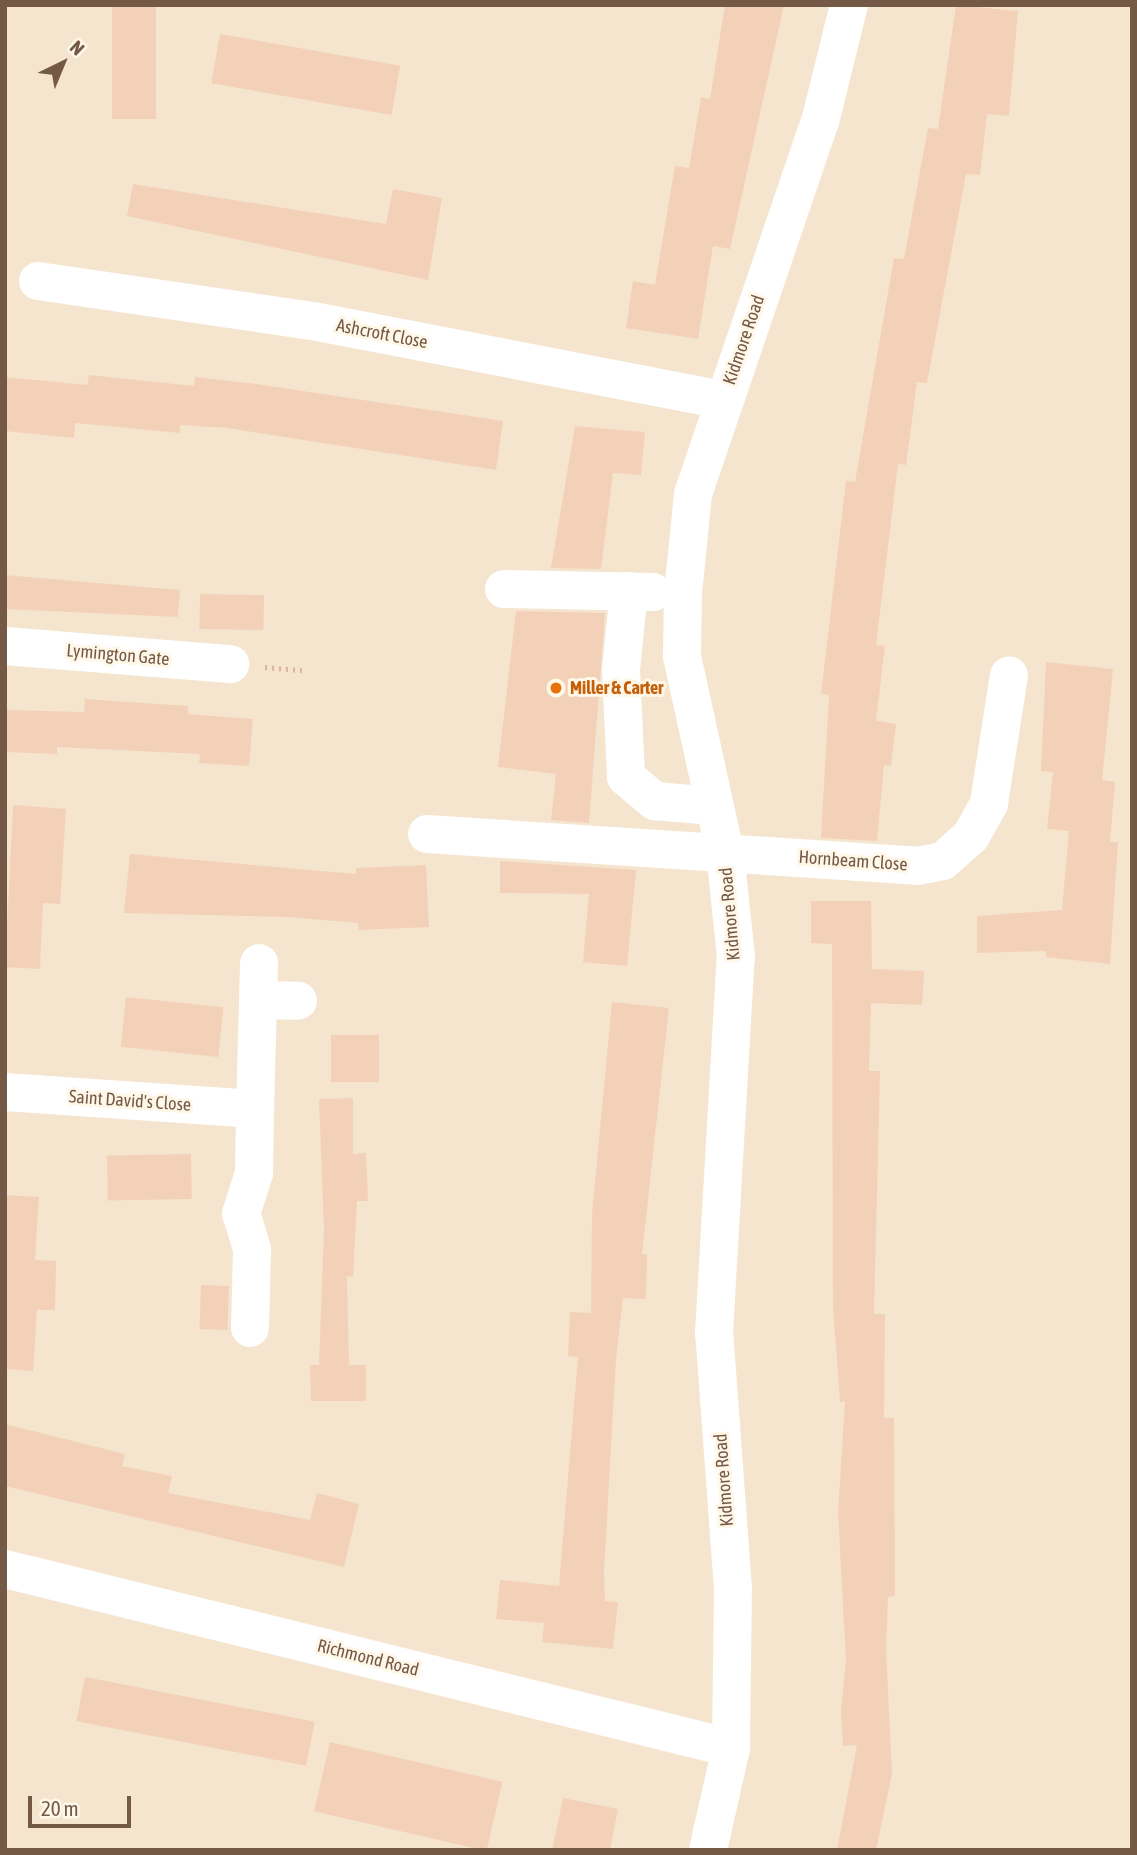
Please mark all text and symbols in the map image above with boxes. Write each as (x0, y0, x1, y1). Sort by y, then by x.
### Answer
north arrow (28, 28, 98, 98)
text: N (66, 36, 89, 60)
street label: Kidmore Road (719, 292, 769, 388)
street label: Ashcroft Close (334, 315, 430, 353)
street label: Lymington Gate (66, 640, 170, 670)
place label: Miller & Carter (570, 677, 663, 699)
marker: Miller & Carter (548, 680, 564, 696)
street label: Hornbeam Close (798, 846, 908, 876)
street label: Kidmore Road (715, 867, 745, 961)
street label: Saint David's Close (68, 1086, 192, 1116)
street label: Kidmore Road (710, 1433, 738, 1527)
street label: Richmond Road (315, 1635, 421, 1681)
scale bar (32, 1782, 135, 1826)
text: 20 m (41, 1796, 79, 1820)

